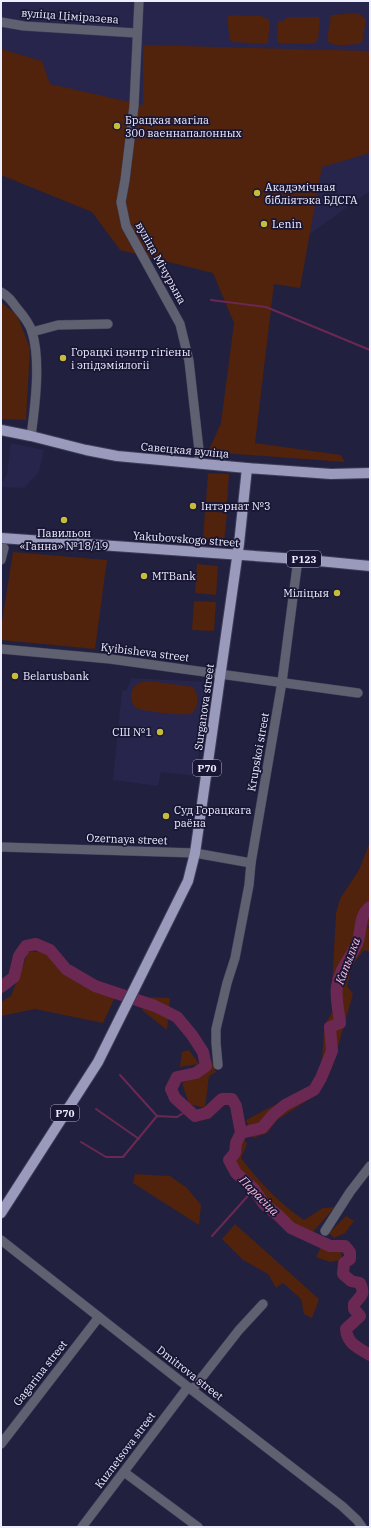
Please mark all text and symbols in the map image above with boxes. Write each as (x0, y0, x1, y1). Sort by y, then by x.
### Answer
street label: вуліца Ціміразева (21, 6, 119, 26)
place label: Брацкая магіла 300 ваеннапалонных (125, 113, 242, 140)
marker: Брацкая магіла 300 ваеннапалонных (112, 121, 122, 131)
place label: Акадэмічная бібліятэка БДСГА (265, 180, 358, 207)
marker: Акадэмічная бібліятэка БДСГА (252, 188, 262, 198)
place label: Lenin (272, 217, 302, 231)
street label: вуліца Мічурына (133, 219, 189, 307)
marker: Lenin (259, 219, 269, 229)
place label: Горацкі цэнтр гігіены і эпідэміялогіі (71, 345, 191, 372)
marker: Горацкі цэнтр гігіены і эпідэміялогіі (58, 353, 68, 363)
street label: Савецкая вуліца (140, 439, 230, 461)
place label: Інтэрнат №3 (201, 499, 271, 513)
marker: Інтэрнат №3 (188, 501, 198, 511)
marker: Павильон «Ганна» №18/19 (59, 515, 69, 525)
place label: Павильон «Ганна» №18/19 (20, 526, 108, 553)
street label: Yakubovskogo street (133, 528, 240, 550)
road number: Р123 (287, 551, 321, 567)
place label: MTBank (152, 569, 196, 583)
marker: MTBank (139, 571, 149, 581)
place label: Міліцыя (283, 586, 329, 600)
marker: Міліцыя (332, 588, 342, 598)
street label: Kyibisheva street (100, 640, 190, 664)
street label: Surganova street (191, 663, 217, 751)
place label: Belarusbank (23, 669, 90, 683)
marker: Belarusbank (10, 671, 20, 681)
street label: Krupskoi street (244, 711, 272, 793)
place label: СШ №1 (112, 725, 152, 739)
marker: СШ №1 (155, 727, 165, 737)
road number: Р70 (193, 760, 221, 776)
place label: Суд Горацкага раёна (174, 803, 252, 830)
marker: Суд Горацкага раёна (161, 811, 171, 821)
street label: Ozernaya street (86, 831, 168, 847)
water label: Капылка (331, 935, 363, 987)
road number: Р70 (51, 1105, 79, 1121)
water label: Парасіца (236, 1172, 283, 1219)
street label: Gagarina street (10, 1337, 70, 1409)
street label: Dmitrova street (154, 1343, 226, 1403)
street label: Kuznetsova street (92, 1409, 158, 1491)

